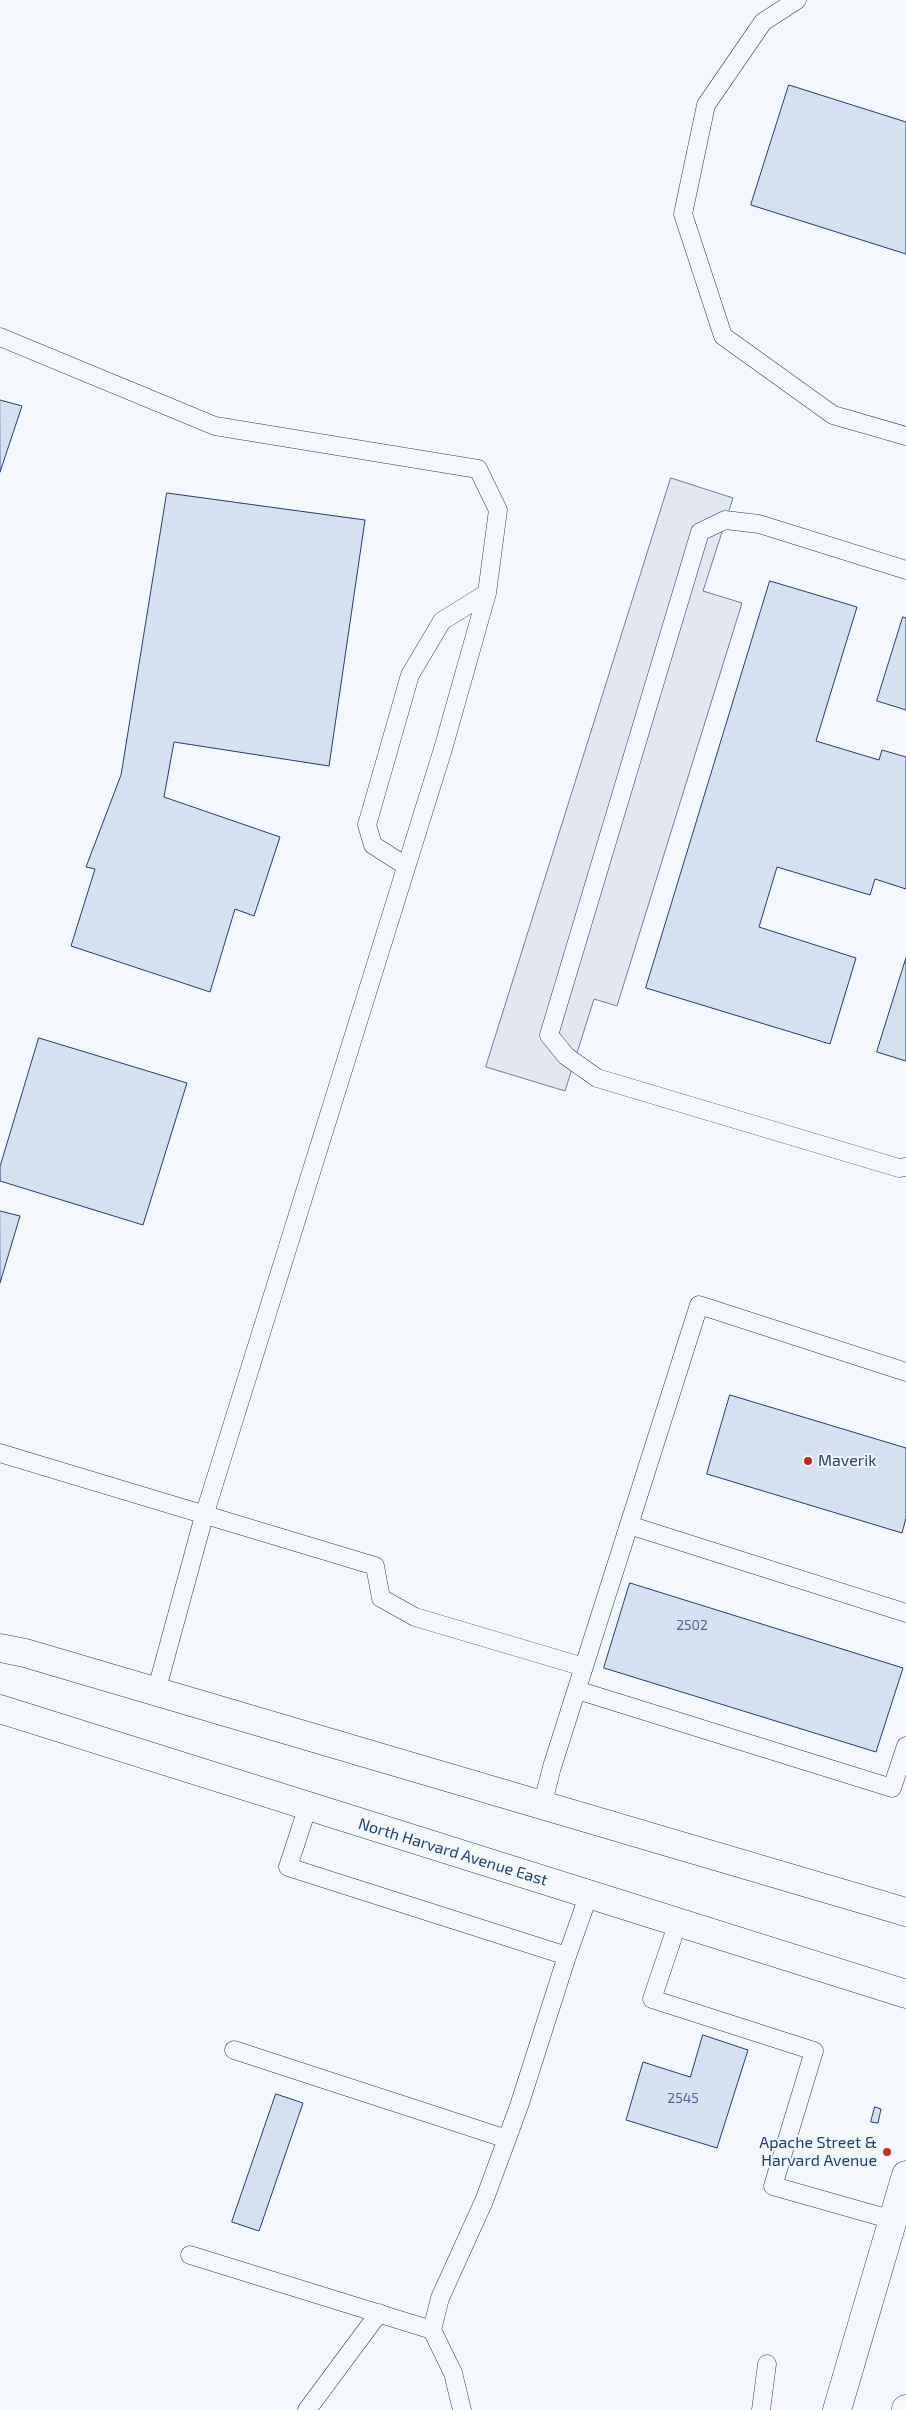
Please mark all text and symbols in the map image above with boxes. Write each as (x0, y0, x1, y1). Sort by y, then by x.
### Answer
place label: Maverik (818, 1451, 876, 1471)
marker: Maverik (802, 1455, 814, 1467)
house number: 2502 (676, 1617, 708, 1633)
street label: North Harvard Avenue East (356, 1814, 550, 1890)
house number: 2545 (667, 2090, 699, 2106)
place label: Apache Street & Harvard Avenue (759, 2133, 877, 2171)
marker: Apache Street & Harvard Avenue (881, 2146, 893, 2158)

